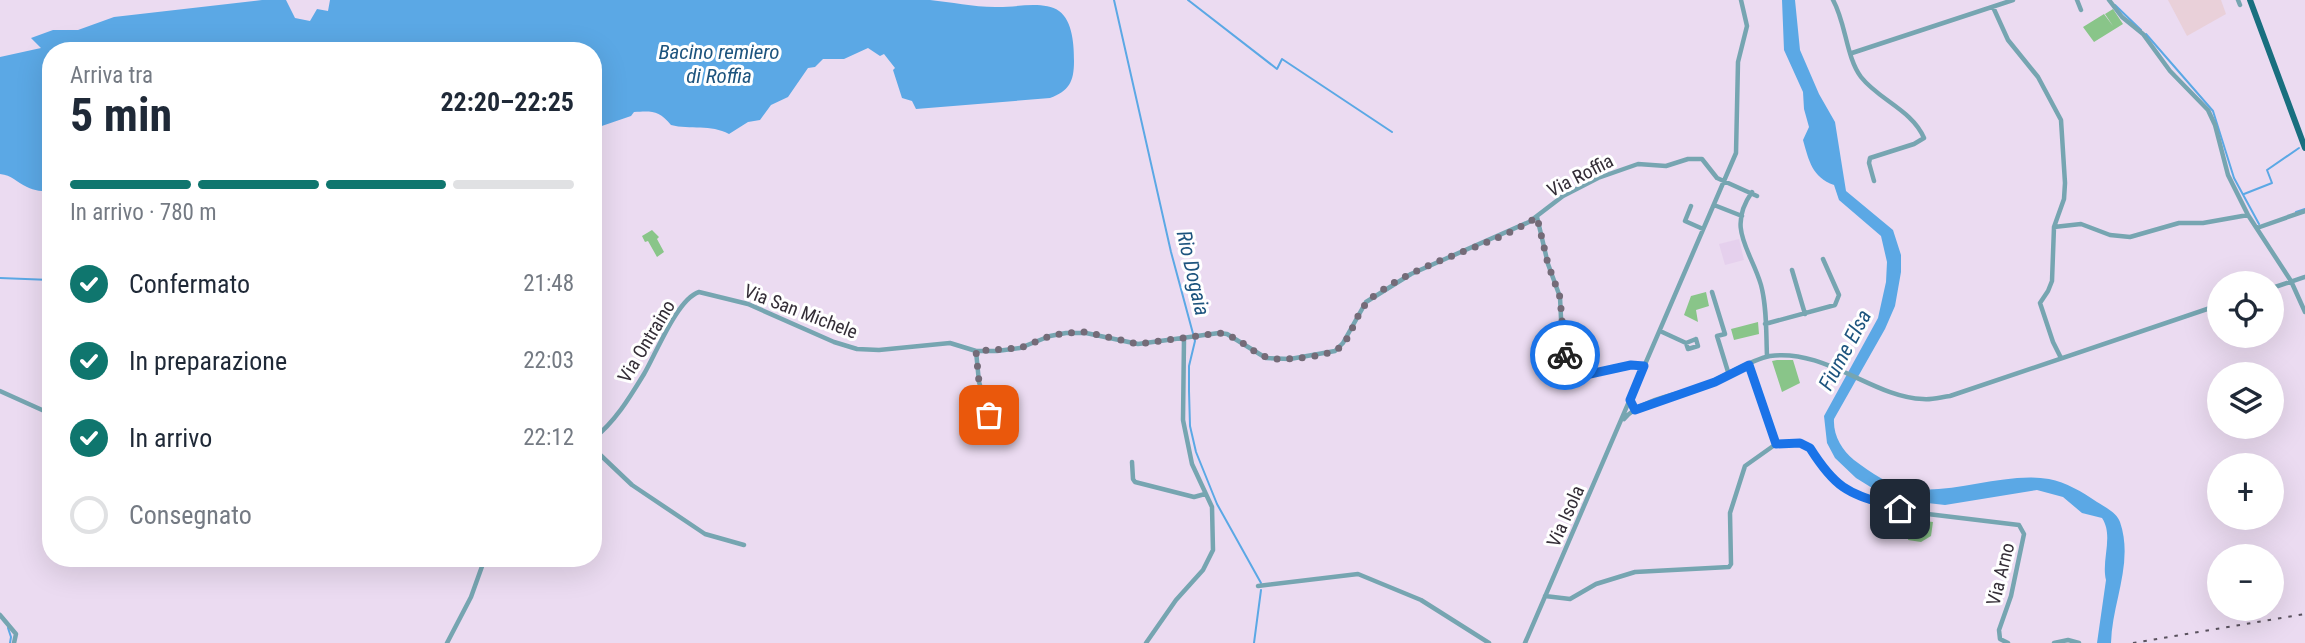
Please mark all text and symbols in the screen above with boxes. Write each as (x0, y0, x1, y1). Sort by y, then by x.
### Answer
water label: Bacino remiero di Roffia (658, 40, 780, 88)
text: Arriva tra (70, 62, 153, 89)
text: 22:20–22:25 (440, 87, 574, 117)
text: 5 min (70, 88, 172, 142)
street label: Via Roffia (1543, 149, 1617, 202)
text: In arrivo · 780 m (70, 199, 217, 226)
water label: Rio Dogaia (1172, 228, 1214, 318)
icon: check (70, 265, 108, 303)
text: Confermato (129, 269, 250, 299)
text: 21:48 (523, 270, 574, 297)
map controls (2207, 271, 2284, 621)
button: locate (2207, 271, 2284, 348)
street label: Via San Michele (741, 279, 861, 344)
street label: Via Ontraino (613, 296, 680, 387)
water label: Fiume Elsa (1814, 306, 1876, 394)
courier (1530, 320, 1600, 390)
icon: bike (1546, 336, 1584, 374)
icon: check (70, 342, 108, 380)
text: In preparazione (129, 346, 287, 376)
text: 22:03 (523, 347, 574, 374)
button: layers (2207, 362, 2284, 439)
pin (959, 385, 1019, 445)
icon: bag (970, 396, 1008, 434)
icon: check (70, 419, 108, 457)
text: In arrivo (129, 423, 212, 453)
text: 22:12 (523, 424, 574, 451)
button: + (2207, 453, 2284, 530)
pin (1870, 479, 1930, 539)
street label: Via Isola (1542, 482, 1589, 551)
icon: home (1881, 490, 1919, 528)
text: Consegnato (129, 500, 252, 530)
street label: Via Arno (1982, 540, 2019, 608)
button: − (2207, 544, 2284, 621)

